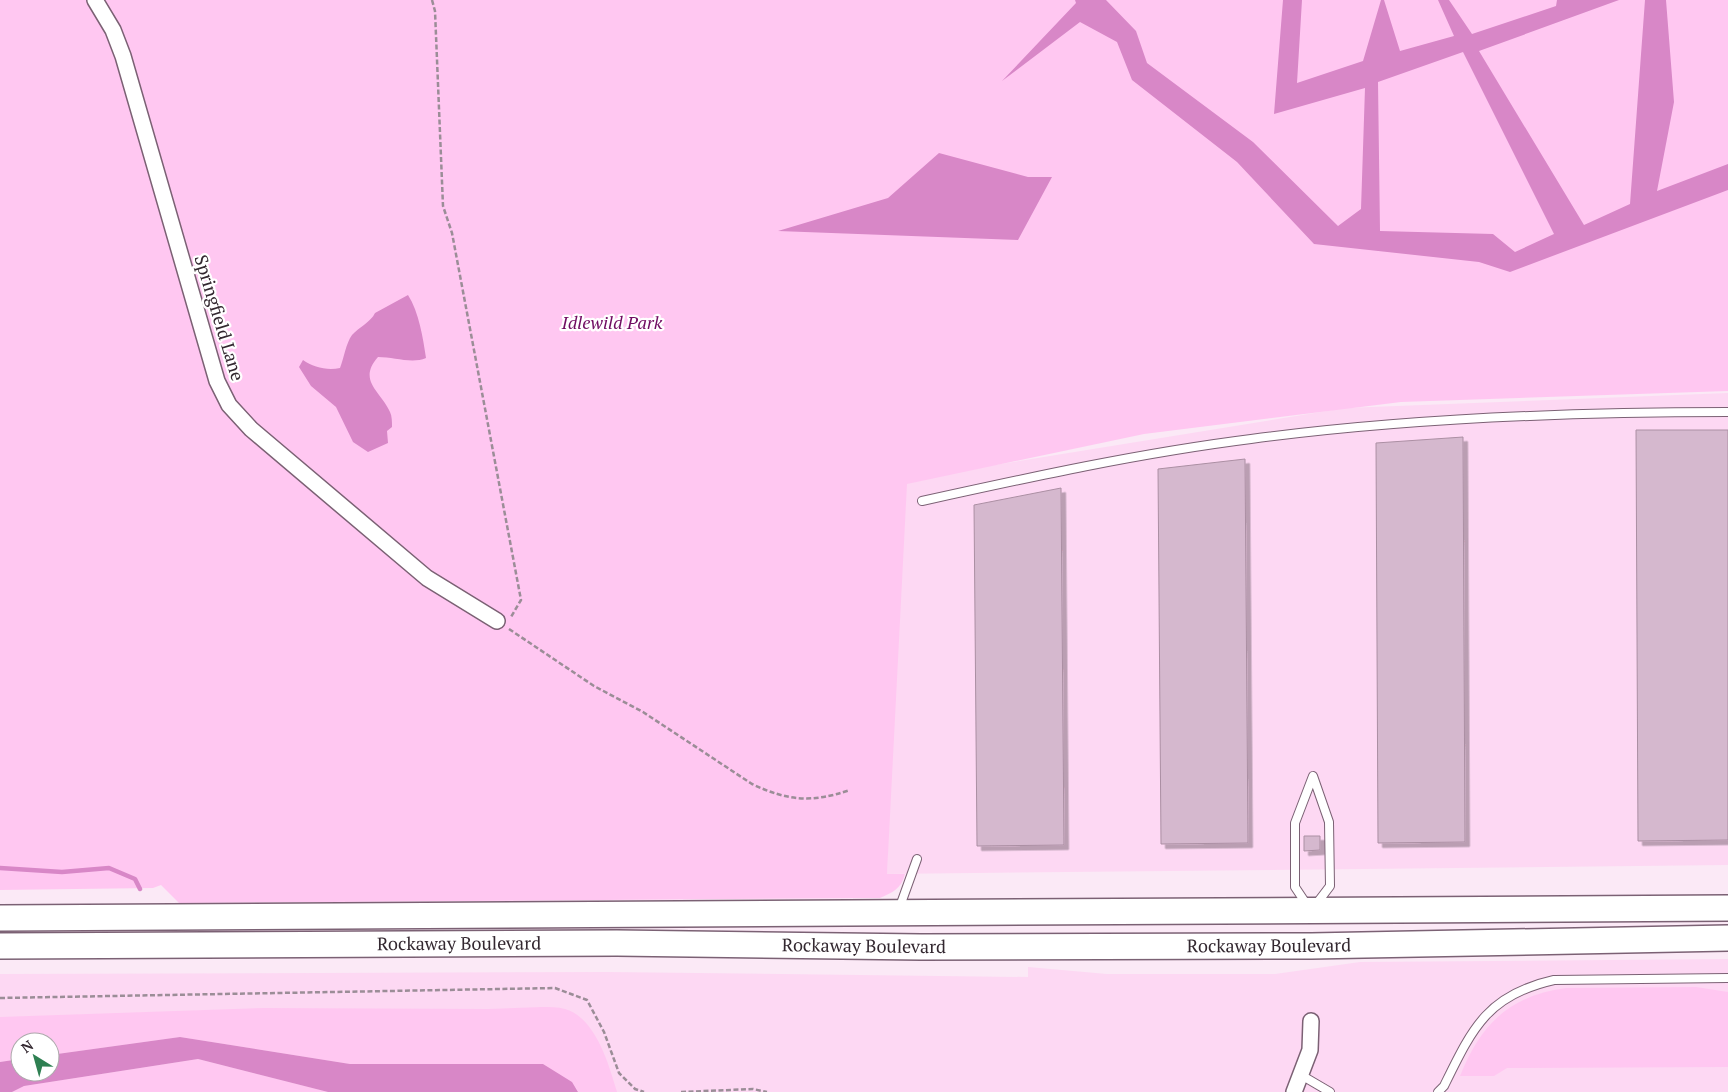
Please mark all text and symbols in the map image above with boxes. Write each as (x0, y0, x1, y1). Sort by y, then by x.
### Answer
street label: Springfield Lane (189, 252, 251, 384)
park label: Idlewild Park (561, 310, 663, 334)
street label: Rockaway Boulevard (377, 930, 541, 955)
street label: Rockaway Boulevard (782, 932, 946, 958)
street label: Rockaway Boulevard (1187, 932, 1351, 957)
north arrow (10, 1032, 60, 1082)
text: N (17, 1035, 37, 1057)

